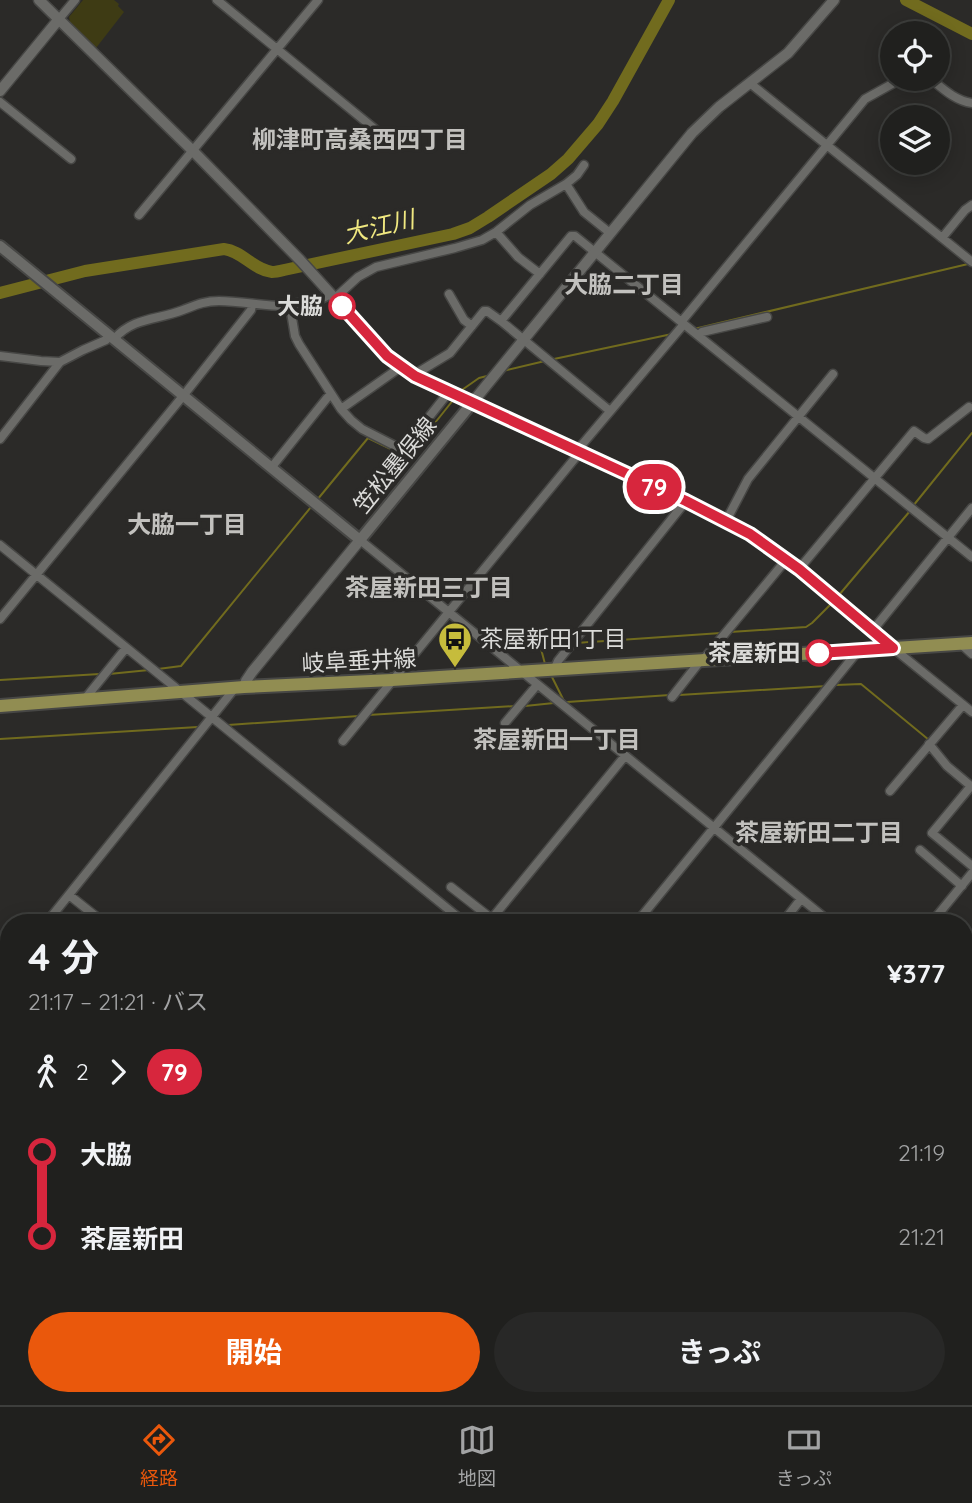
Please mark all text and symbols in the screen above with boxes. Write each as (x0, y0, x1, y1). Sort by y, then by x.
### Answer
map controls (880, 21, 950, 175)
button: locate (880, 21, 950, 91)
button: layers (880, 105, 950, 175)
district label: 柳津町高桑西四丁目 (252, 124, 468, 154)
water label: 大江川 (340, 203, 420, 249)
district label: 大脇二丁目 (564, 269, 684, 299)
place label: 大脇 (277, 291, 323, 320)
marker: 大脇 (329, 293, 355, 319)
street label: 笠松墨俣線 (347, 411, 442, 518)
line badge: 79 (622, 464, 686, 510)
text: 79 (641, 472, 667, 502)
district label: 大脇一丁目 (127, 509, 247, 539)
district label: 茶屋新田三丁目 (345, 572, 513, 602)
bus stop icon: 茶屋新田1丁目 (436, 620, 474, 669)
place label: 茶屋新田1丁目 (480, 624, 627, 653)
place label: 茶屋新田 (708, 638, 800, 667)
marker: 茶屋新田 (806, 640, 832, 666)
street label: 岐阜垂井線 (301, 643, 417, 678)
district label: 茶屋新田一丁目 (473, 724, 641, 754)
district label: 茶屋新田二丁目 (735, 817, 903, 847)
text: 4 分 (28, 933, 99, 981)
text: ¥377 (887, 957, 945, 990)
text: 21:17 – 21:21 · バス (28, 987, 208, 1016)
icon: walk (28, 1053, 66, 1091)
icon: forward (99, 1053, 137, 1091)
text: 2 (76, 1057, 89, 1086)
text: 79 (161, 1057, 188, 1087)
text: 大脇 (80, 1138, 132, 1171)
text: 21:19 (898, 1138, 945, 1167)
text: 茶屋新田 (80, 1222, 184, 1255)
text: 21:21 (898, 1222, 945, 1251)
button: 開始 (28, 1312, 480, 1392)
button: きっぷ (494, 1312, 945, 1392)
tab: 経路 (140, 1421, 178, 1490)
tab: 地図 (458, 1421, 496, 1490)
tab: きっぷ (776, 1421, 832, 1490)

